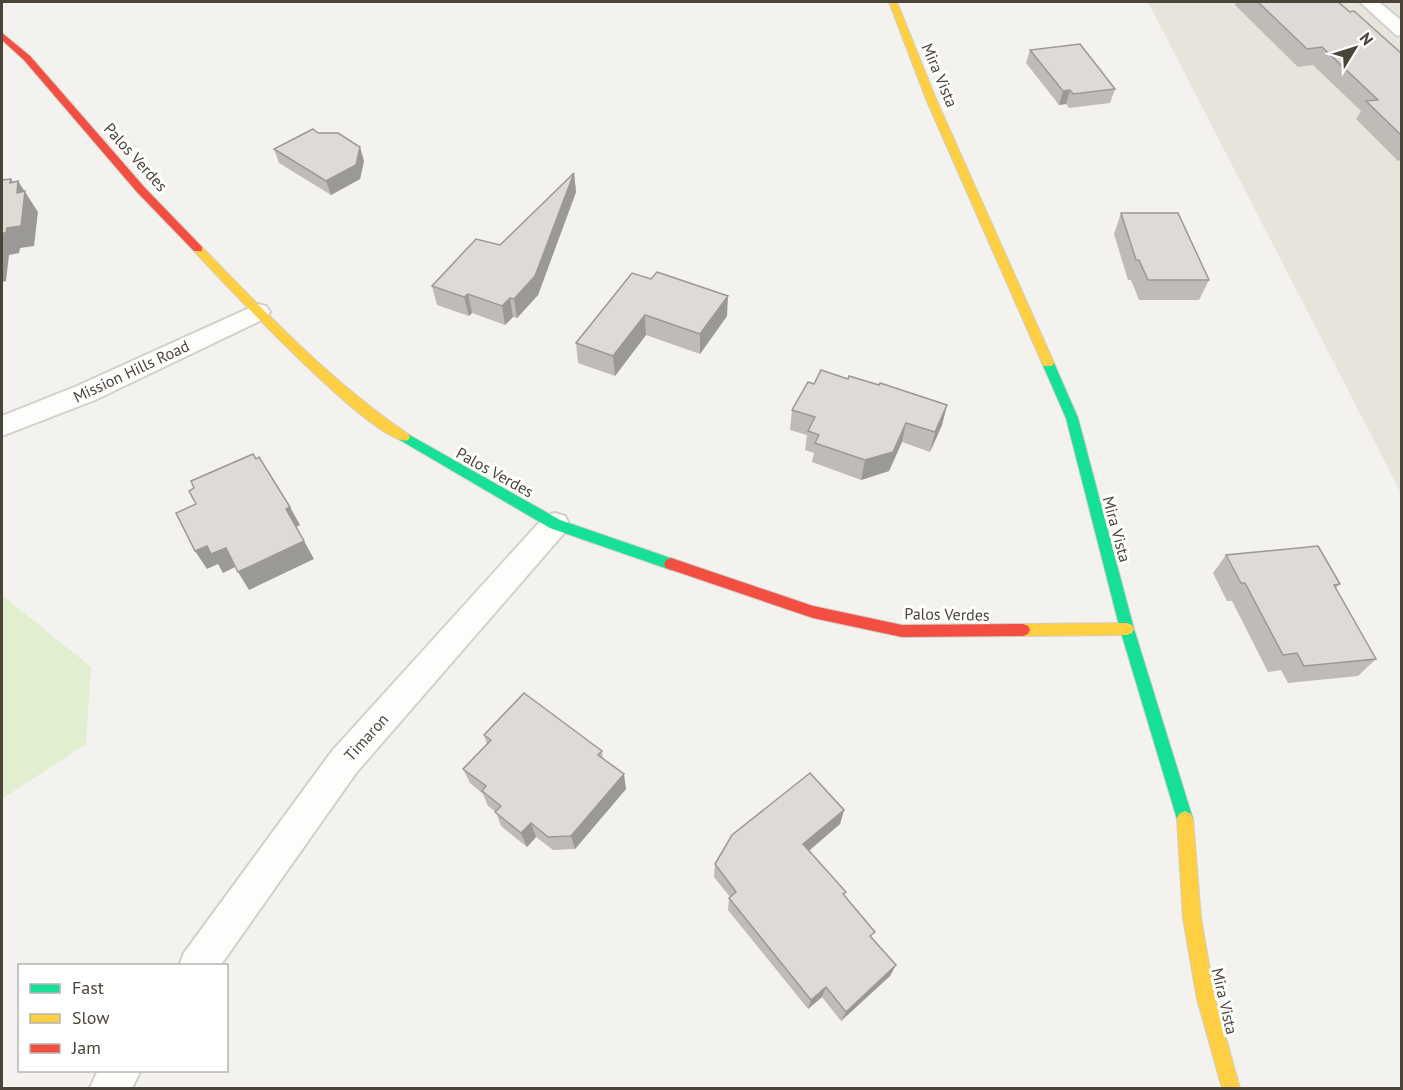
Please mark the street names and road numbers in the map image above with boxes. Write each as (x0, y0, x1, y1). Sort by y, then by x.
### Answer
street label: Mira Vista (918, 40, 962, 110)
street label: Palos Verdes (100, 119, 172, 196)
street label: Mission Hills Road (70, 335, 192, 407)
street label: Palos Verdes (453, 443, 537, 502)
street label: Mira Vista (1099, 494, 1135, 564)
street label: Palos Verdes (904, 603, 990, 625)
street label: Timaron (340, 709, 392, 765)
street label: Mira Vista (1208, 966, 1242, 1036)

